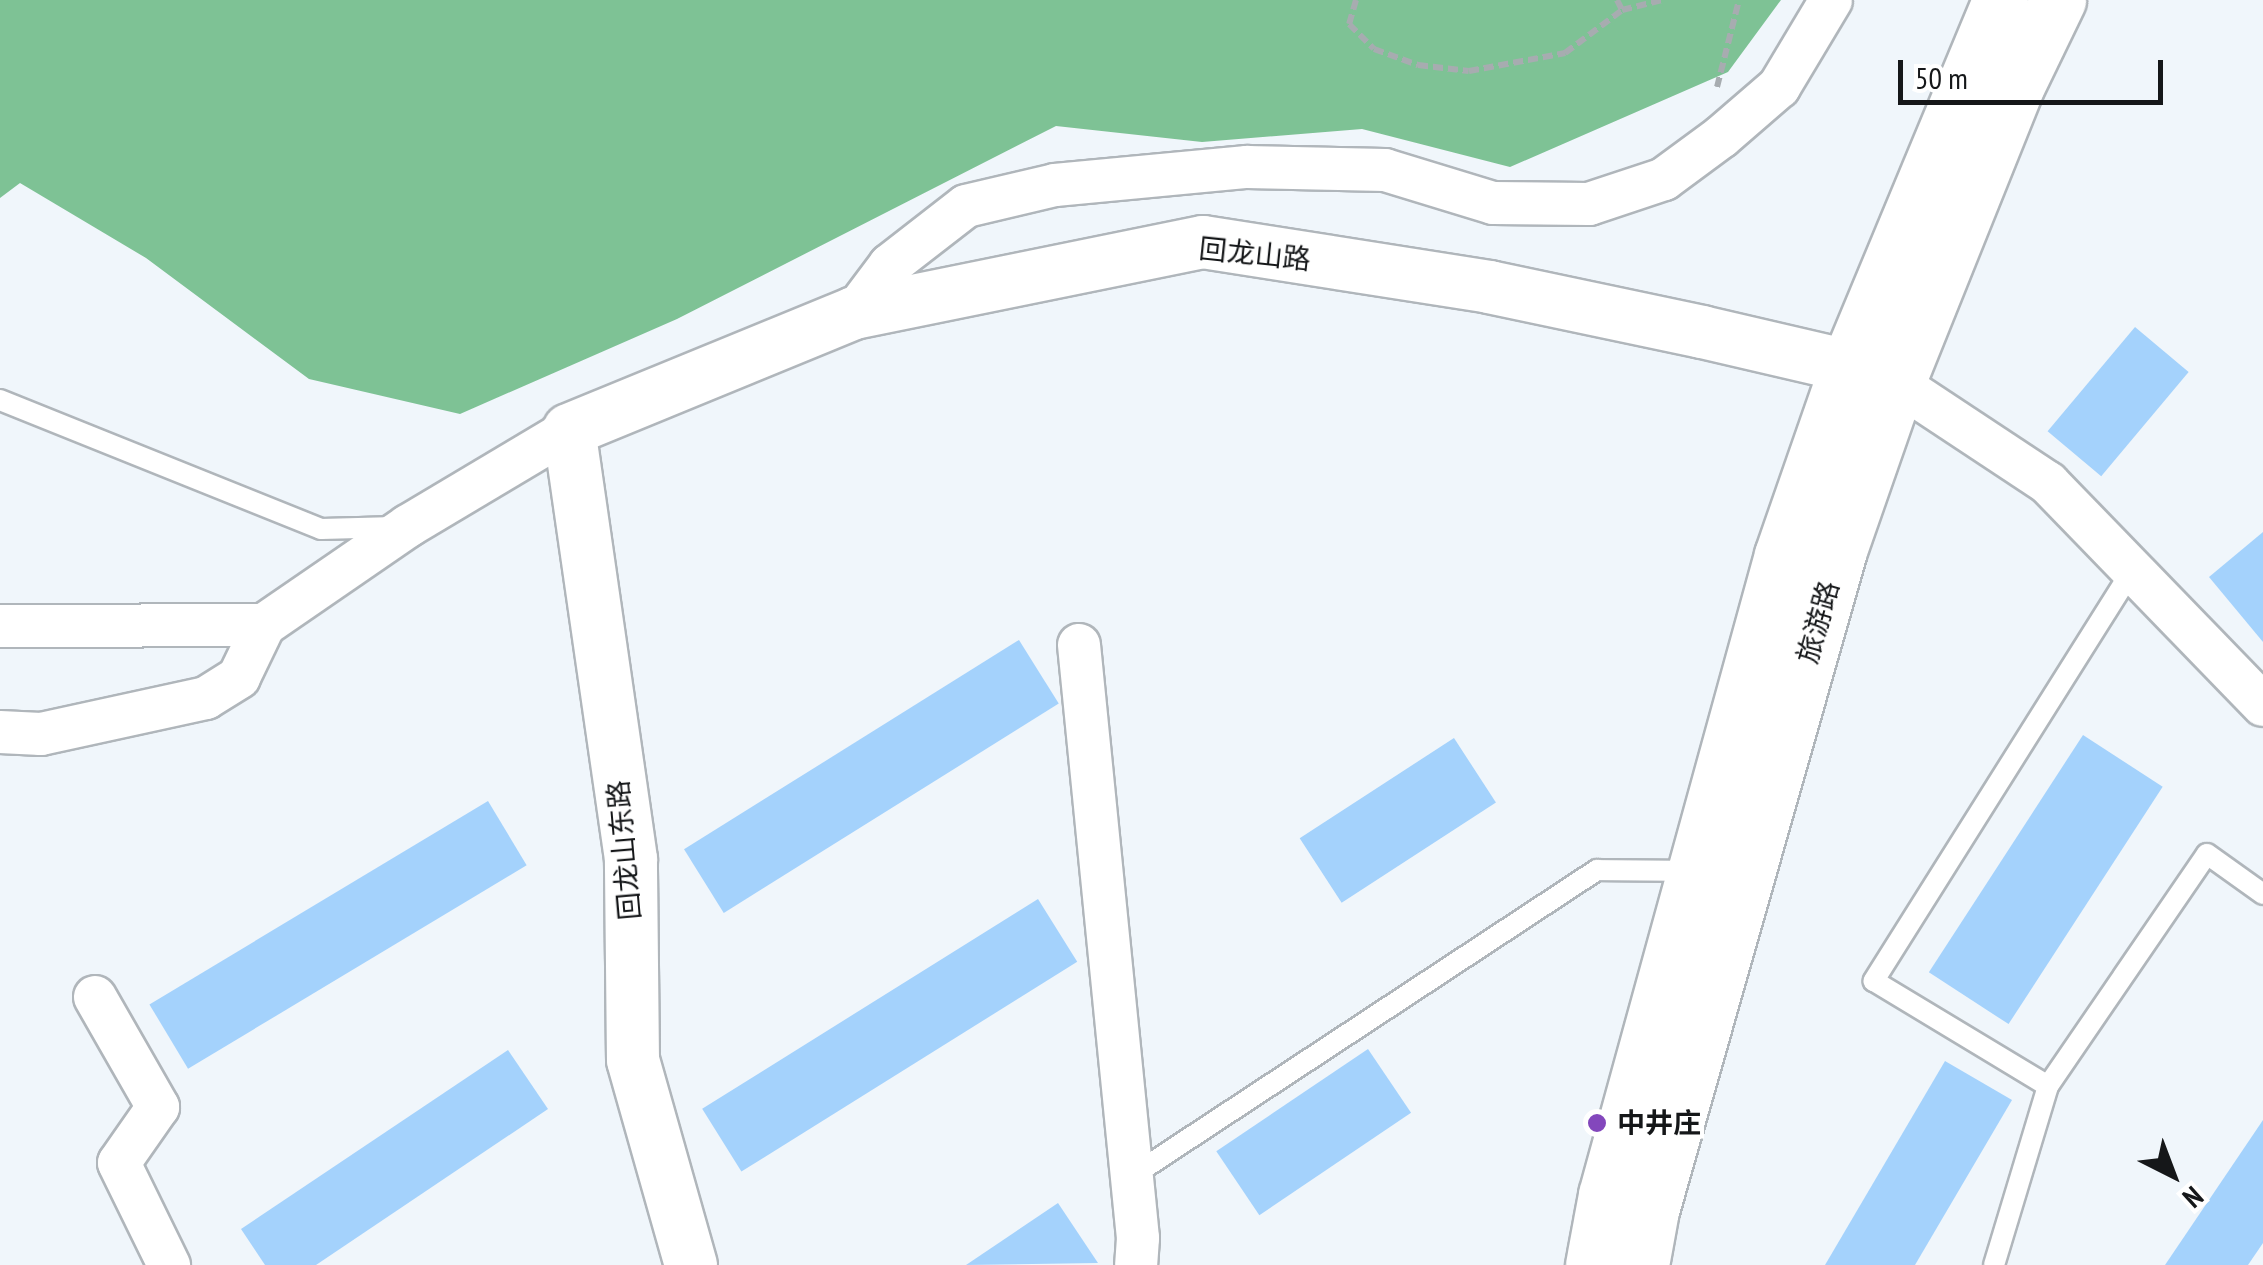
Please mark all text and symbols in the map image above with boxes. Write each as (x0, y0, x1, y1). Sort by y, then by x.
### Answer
scale bar (1903, 40, 2168, 102)
text: 50 m (1915, 58, 1968, 97)
street label: 回龙山路 (1198, 231, 1312, 277)
street label: 旅游路 (1790, 577, 1846, 667)
street label: 回龙山东路 (601, 779, 647, 921)
place label: 中井庄 (1617, 1106, 1701, 1140)
marker: 中井庄 (1586, 1112, 1608, 1134)
north arrow (2123, 1125, 2223, 1225)
text: N (2175, 1179, 2211, 1216)

